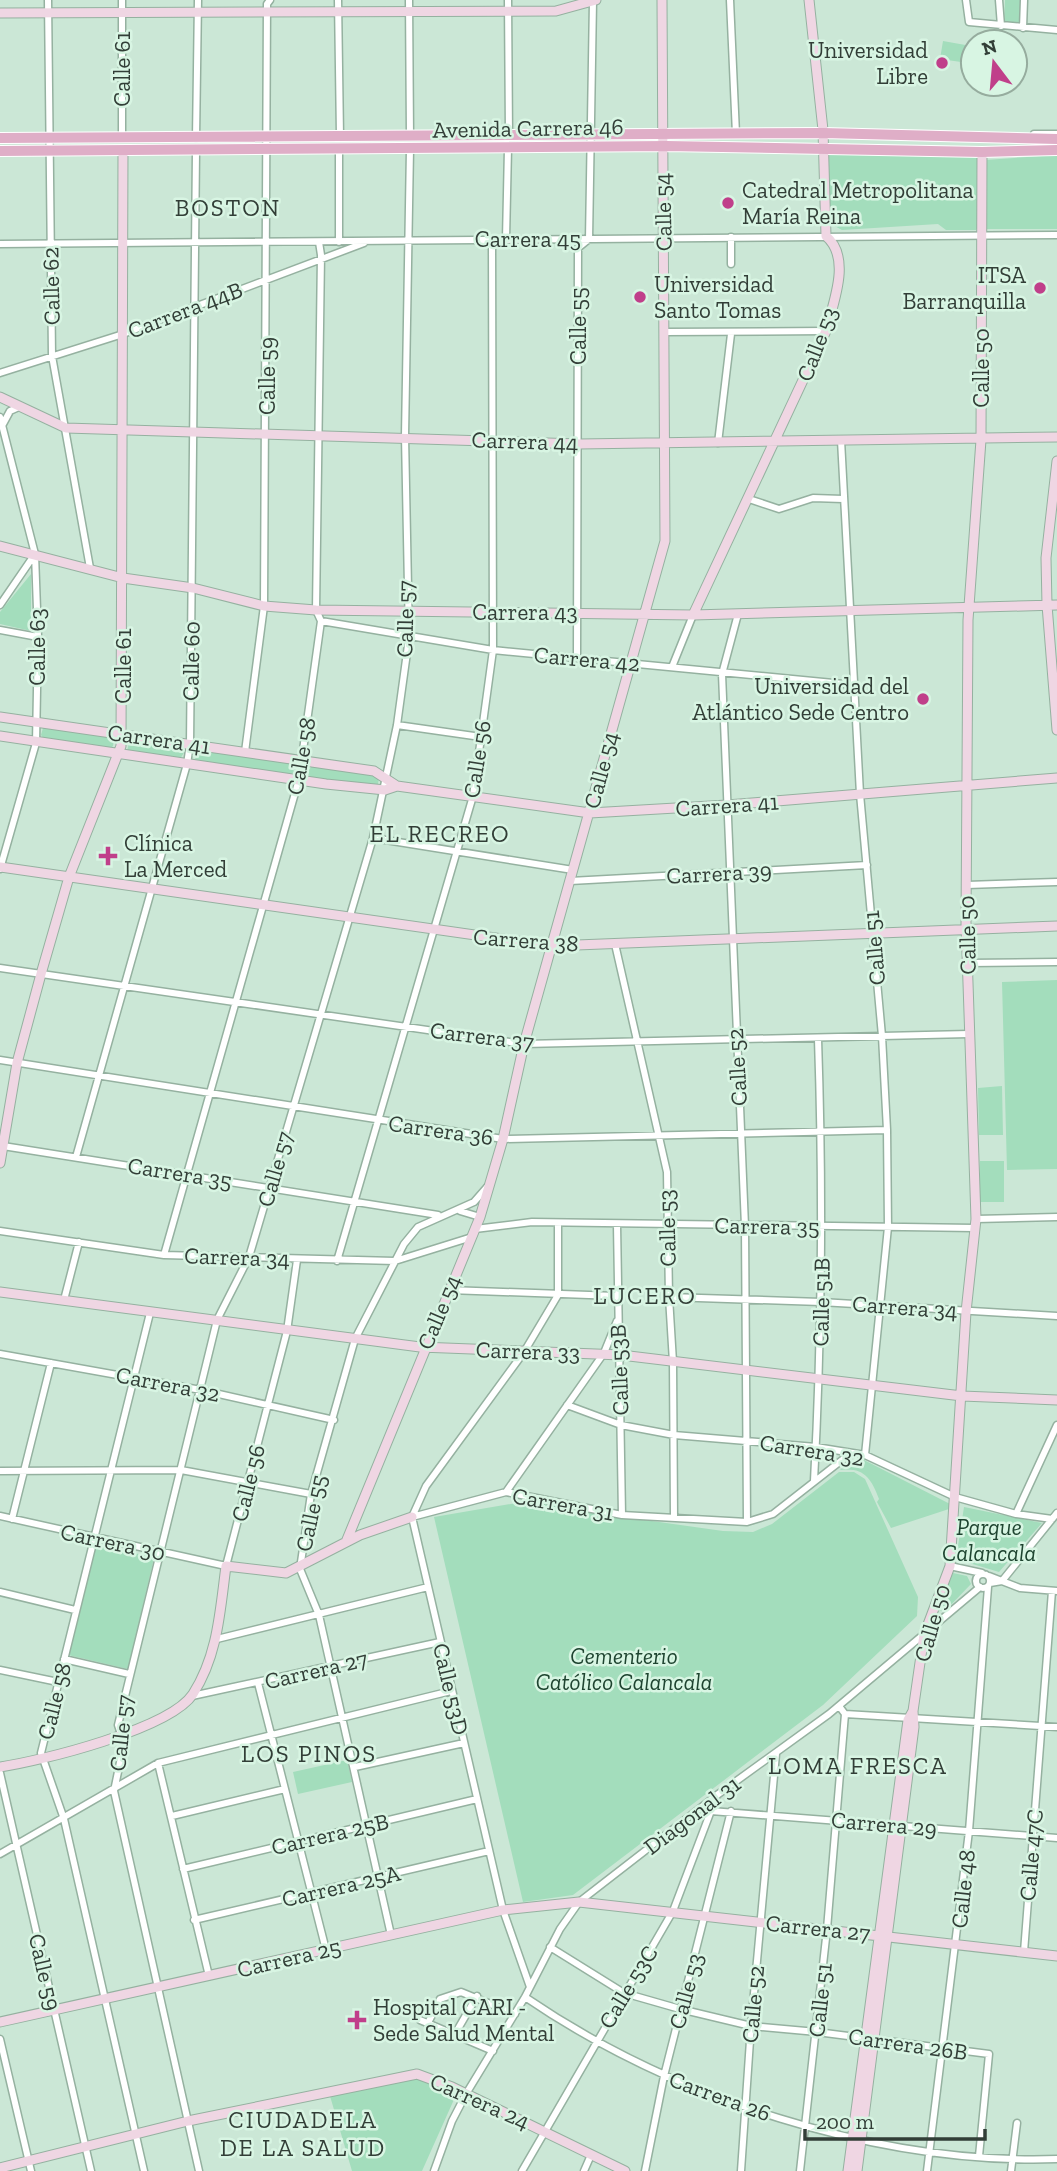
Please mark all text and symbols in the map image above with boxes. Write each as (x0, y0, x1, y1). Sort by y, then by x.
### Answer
north arrow (959, 28, 1029, 98)
street label: Calle 61 (108, 31, 136, 107)
text: N (979, 34, 1000, 60)
place label: Universidad Libre (808, 36, 928, 90)
marker: Universidad Libre (934, 55, 950, 71)
street label: Avenida Carrera 46 (432, 112, 624, 144)
street label: Calle 54 (648, 173, 678, 251)
place label: Catedral Metropolitana María Reina (742, 176, 974, 230)
district label: BOSTON (175, 193, 281, 222)
marker: Catedral Metropolitana María Reina (720, 195, 736, 211)
street label: Carrera 45 (475, 225, 581, 253)
street label: Calle 62 (36, 247, 66, 325)
place label: ITSA Barranquilla (902, 261, 1027, 315)
place label: Universidad Santo Tomas (654, 270, 781, 324)
street label: Carrera 44B (124, 275, 246, 345)
marker: ITSA Barranquilla (1032, 280, 1048, 296)
street label: Calle 55 (564, 287, 592, 365)
marker: Universidad Santo Tomas (632, 289, 648, 305)
street label: Calle 53 (790, 303, 844, 385)
street label: Calle 50 (967, 328, 995, 408)
street label: Calle 59 (253, 337, 281, 415)
street label: Carrera 44 (471, 425, 579, 457)
street label: Calle 57 (390, 580, 420, 658)
street label: Carrera 43 (472, 598, 578, 626)
street label: Calle 63 (23, 608, 51, 686)
street label: Calle 60 (176, 621, 206, 701)
street label: Calle 61 (109, 628, 137, 704)
street label: Carrera 42 (533, 640, 641, 678)
place label: Universidad del Atlántico Sede Centro (692, 672, 909, 726)
marker: Universidad del Atlántico Sede Centro (915, 691, 931, 707)
street label: Calle 58 (280, 715, 322, 797)
street label: Carrera 41 (106, 718, 212, 760)
street label: Calle 56 (457, 718, 497, 800)
street label: Calle 54 (577, 729, 625, 811)
street label: Carrera 41 (674, 787, 780, 823)
district label: EL RECREO (370, 819, 510, 848)
place label: Clínica La Merced (124, 829, 228, 883)
marker: Clínica La Merced (98, 846, 118, 866)
street label: Carrera 39 (666, 856, 772, 890)
street label: Calle 50 (952, 895, 982, 975)
street label: Calle 51 (857, 909, 891, 987)
street label: Carrera 38 (472, 922, 580, 958)
street label: Carrera 37 (429, 1016, 536, 1056)
street label: Calle 52 (721, 1027, 753, 1107)
street label: Carrera 36 (387, 1109, 495, 1151)
street label: Calle 57 (251, 1128, 299, 1210)
street label: Carrera 35 (126, 1151, 234, 1195)
street label: Calle 53 (652, 1189, 682, 1267)
street label: Carrera 35 (714, 1211, 820, 1241)
street label: Carrera 34 (184, 1241, 290, 1273)
street label: Calle 51B (806, 1257, 836, 1347)
street label: Calle 54 (411, 1270, 467, 1354)
district label: LUCERO (593, 1281, 697, 1310)
street label: Carrera 34 (851, 1289, 959, 1325)
street label: Calle 53B (603, 1324, 635, 1416)
street label: Carrera 33 (475, 1335, 581, 1367)
street label: Carrera 32 (114, 1360, 222, 1408)
street label: Carrera 32 (758, 1428, 866, 1472)
street label: Calle 56 (225, 1442, 271, 1524)
street label: Calle 55 (289, 1472, 333, 1554)
street label: Carrera 31 (510, 1481, 616, 1527)
park label: Parque Calancala (942, 1513, 1036, 1567)
street label: Carrera 30 (58, 1517, 168, 1567)
street label: Calle 50 (908, 1581, 956, 1665)
street label: Calle 53D (427, 1640, 475, 1738)
park label: Cementerio Católico Calancala (536, 1642, 712, 1696)
street label: Carrera 27 (262, 1645, 370, 1695)
street label: Calle 58 (31, 1660, 77, 1742)
street label: Calle 57 (103, 1693, 139, 1773)
district label: LOS PINOS (241, 1739, 377, 1768)
district label: LOMA FRESCA (768, 1751, 948, 1780)
street label: Diagonal 31 (638, 1769, 746, 1860)
street label: Carrera 29 (830, 1805, 938, 1843)
street label: Carrera 25B (269, 1807, 391, 1861)
street label: Calle 47C (1013, 1808, 1049, 1902)
street label: Calle 48 (945, 1848, 981, 1930)
street label: Carrera 25A (279, 1859, 404, 1913)
street label: Carrera 27 (764, 1909, 872, 1947)
street label: Calle 59 (23, 1931, 67, 2013)
street label: Carrera 25 (234, 1932, 344, 1984)
street label: Calle 53C (592, 1940, 664, 2034)
street label: Calle 53 (662, 1950, 710, 2032)
street label: Calle 51 (802, 1961, 838, 2039)
street label: Calle 52 (736, 1964, 770, 2044)
place label: Hospital CARI - Sede Salud Mental (373, 1993, 554, 2047)
marker: Hospital CARI - Sede Salud Mental (347, 2010, 367, 2030)
street label: Carrera 26B (847, 2022, 969, 2066)
street label: Carrera 26 (665, 2065, 775, 2127)
street label: Carrera 24 (426, 2067, 534, 2135)
scale bar (805, 2098, 985, 2142)
district label: CIUDADELA DE LA SALUD (220, 2105, 386, 2162)
text: 200 m (816, 2109, 874, 2134)

